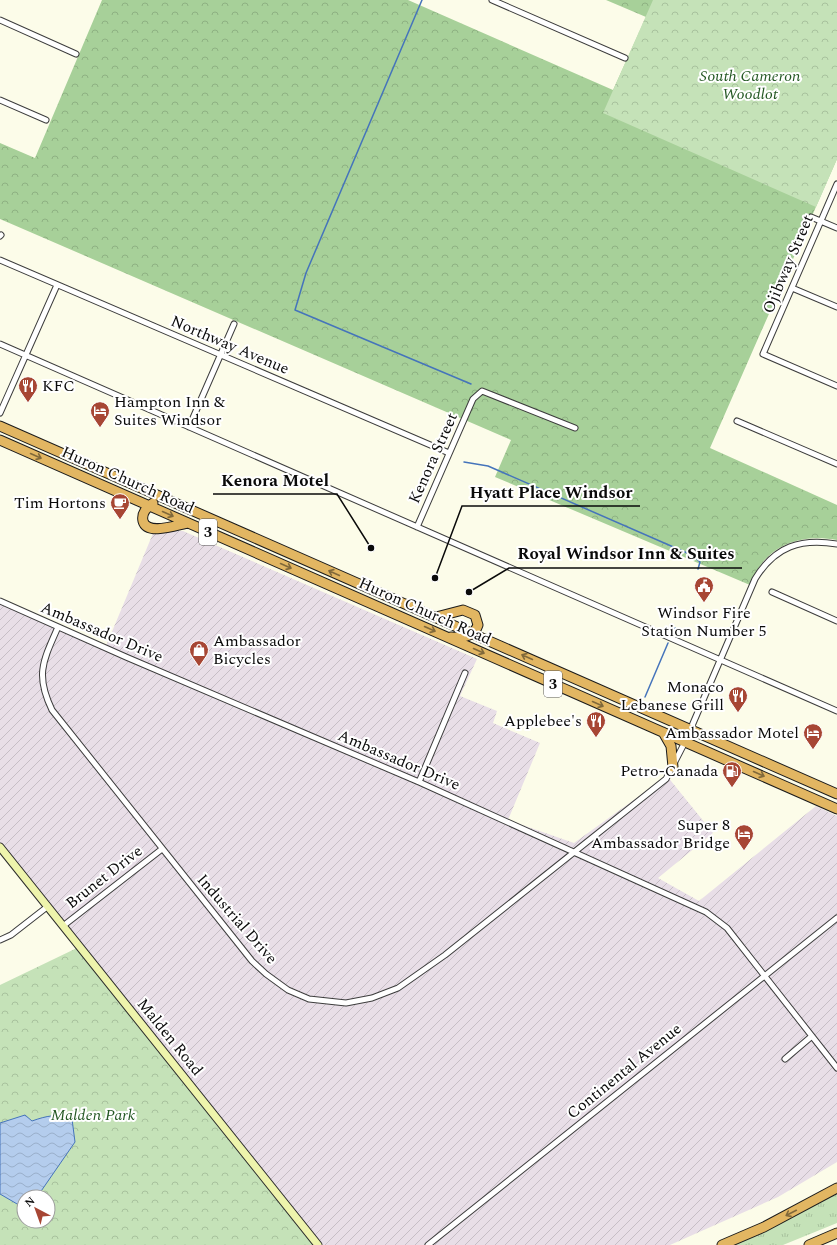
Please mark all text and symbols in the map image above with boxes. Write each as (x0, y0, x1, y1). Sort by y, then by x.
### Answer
park label: South Cameron Woodlot (699, 64, 801, 106)
street label: Ojibway Street (756, 211, 820, 317)
street label: Northway Avenue (167, 309, 293, 381)
place label: KFC (42, 374, 75, 398)
restaurant icon: KFC (17, 375, 39, 403)
place label: Hampton Inn & Suites Windsor (114, 390, 226, 432)
hotel icon: Hampton Inn & Suites Windsor (89, 400, 111, 428)
street label: Kenora Street (402, 408, 464, 507)
street label: Huron Church Road (58, 440, 198, 520)
one-way arrow (29, 453, 41, 460)
callout: Kenora Motel (213, 465, 337, 494)
text: Kenora Motel (221, 468, 329, 494)
callout: Hyatt Place Windsor (462, 477, 640, 506)
text: Hyatt Place Windsor (470, 480, 633, 506)
place label: Tim Hortons (14, 491, 106, 515)
cafe icon: Tim Hortons (109, 492, 131, 520)
one-way arrow (161, 511, 173, 518)
road number: 3 (199, 519, 217, 545)
callout: Royal Windsor Inn & Suites (509, 539, 742, 568)
text: Royal Windsor Inn & Suites (517, 541, 735, 567)
one-way arrow (280, 563, 292, 570)
one-way arrow (329, 569, 341, 576)
street label: Huron Church Road (355, 571, 495, 651)
public building icon: Windsor Fire Station Number 5 (693, 575, 715, 603)
street label: Ambassador Drive (37, 595, 167, 669)
place label: Windsor Fire Station Number 5 (641, 601, 767, 643)
one-way arrow (424, 626, 436, 634)
place label: Ambassador Bicycles (213, 629, 301, 671)
shop icon: Ambassador Bicycles (188, 639, 210, 667)
one-way arrow (473, 648, 485, 655)
one-way arrow (521, 653, 533, 660)
road number: 3 (544, 671, 562, 697)
place label: Monaco Lebanese Grill (621, 675, 724, 717)
restaurant icon: Monaco Lebanese Grill (727, 685, 749, 713)
one-way arrow (592, 700, 604, 708)
place label: Applebee's (504, 709, 582, 733)
restaurant icon: Applebee's (585, 710, 607, 738)
place label: Ambassador Motel (665, 721, 799, 745)
hotel icon: Ambassador Motel (802, 722, 824, 750)
street label: Ambassador Drive (334, 723, 464, 797)
place label: Petro-Canada (620, 759, 718, 783)
fuel station icon: Petro-Canada (721, 760, 743, 788)
one-way arrow (753, 771, 765, 779)
place label: Super 8 Ambassador Bridge (591, 813, 730, 855)
hotel icon: Super 8 Ambassador Bridge (733, 823, 755, 851)
street label: Brunet Drive (60, 839, 148, 915)
street label: Industrial Drive (191, 868, 283, 970)
street label: Malden Road (131, 993, 209, 1081)
street label: Continental Avenue (561, 1017, 687, 1125)
park label: Malden Park (51, 1103, 136, 1127)
north arrow (16, 1189, 56, 1229)
text: N (21, 1192, 39, 1211)
one-way arrow (785, 1210, 797, 1217)

